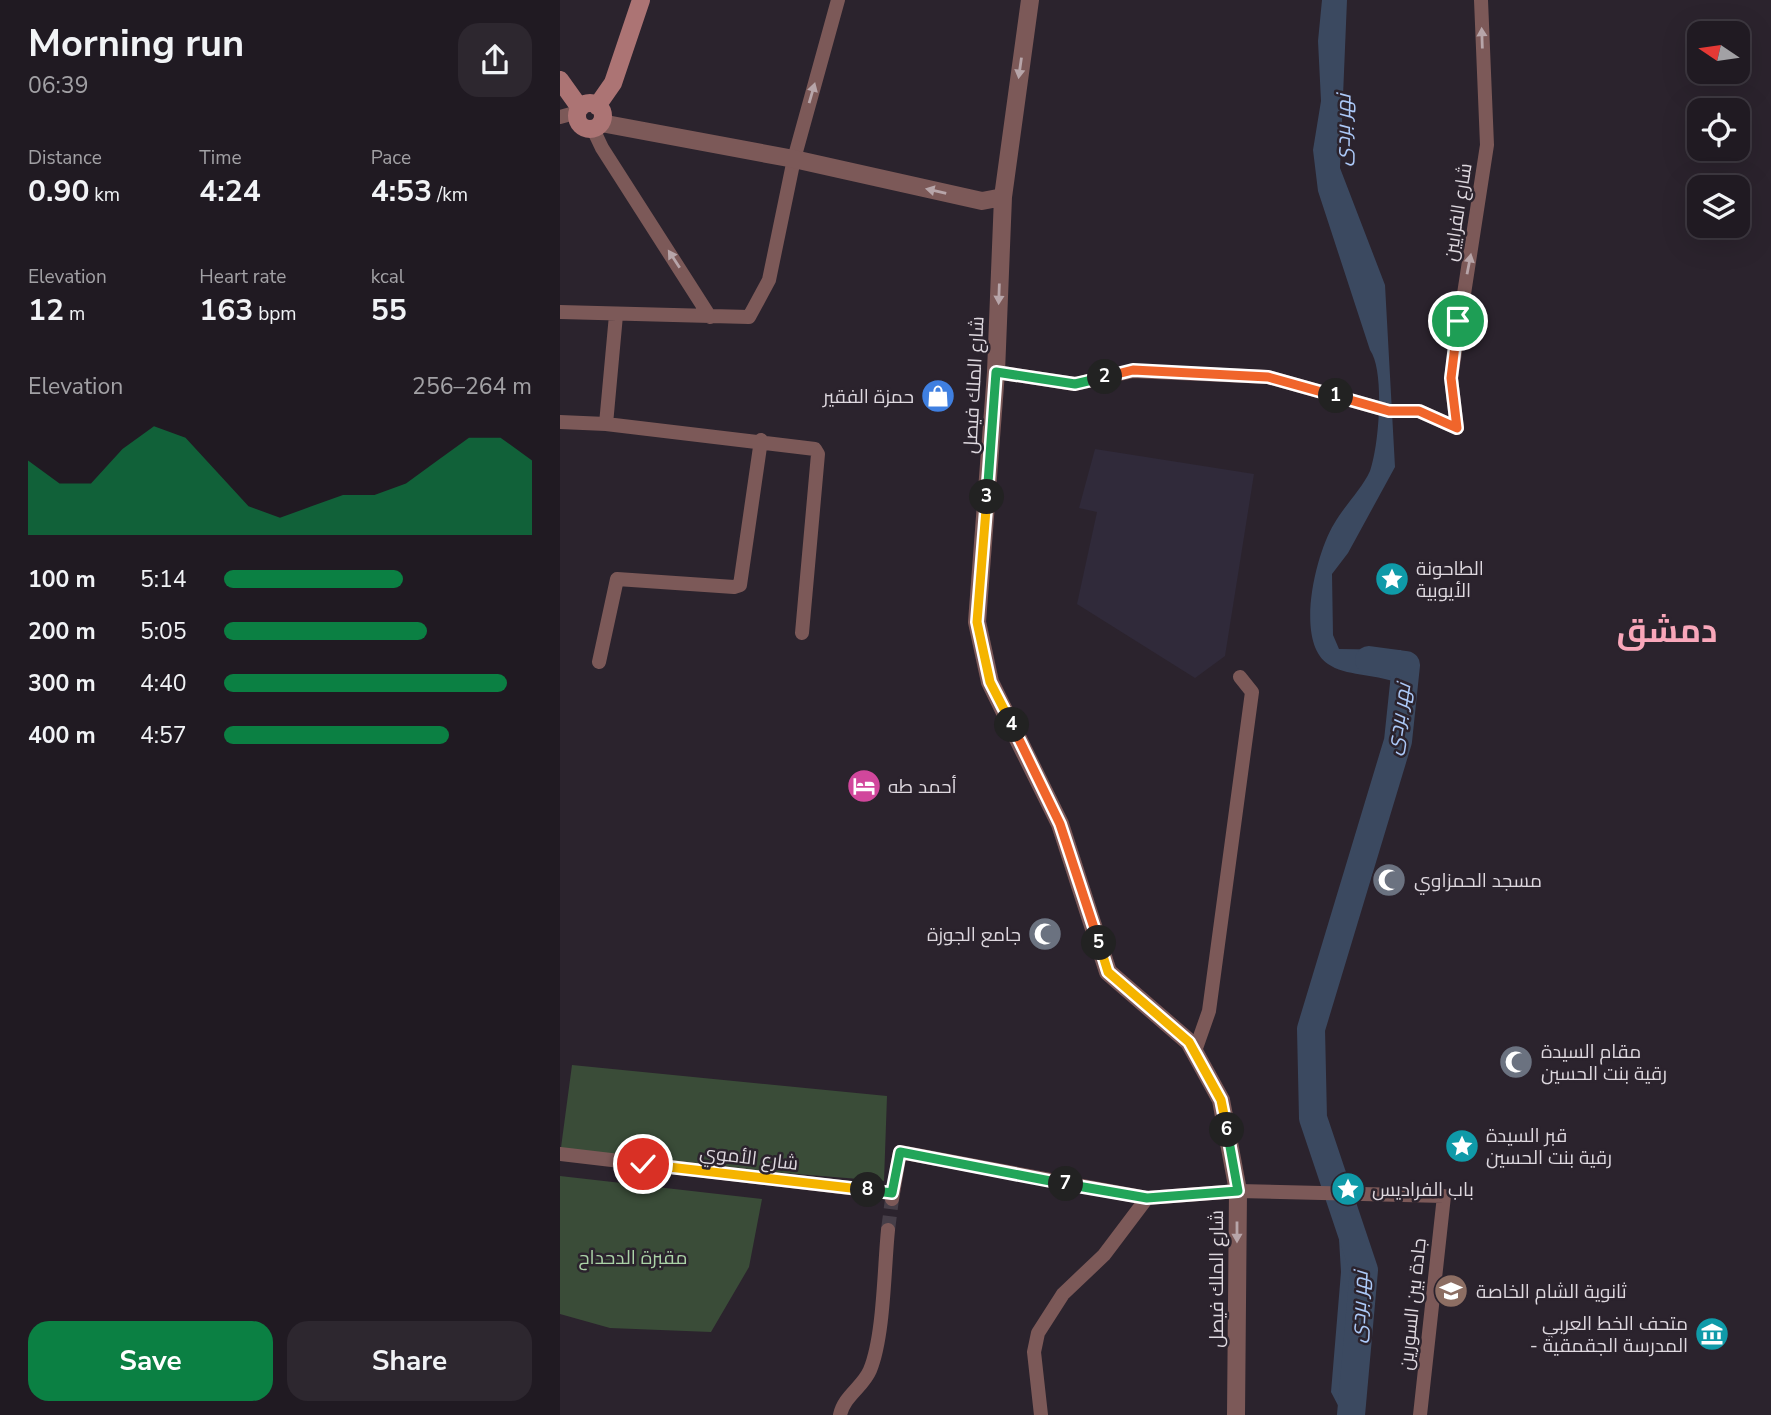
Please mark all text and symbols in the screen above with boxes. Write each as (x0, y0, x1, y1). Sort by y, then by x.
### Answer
text: Morning run (28, 18, 244, 69)
north arrow (1687, 21, 1750, 84)
map controls (1687, 21, 1750, 238)
button: share (458, 23, 532, 97)
one-way arrow (1477, 26, 1488, 48)
one-way arrow (1015, 57, 1026, 79)
text: 06:39 (28, 70, 88, 101)
one-way arrow (807, 82, 818, 104)
water label: نهر بردى (1328, 91, 1358, 166)
button: locate (1687, 98, 1750, 161)
text: Distance (28, 145, 102, 171)
text: Time (199, 145, 242, 171)
text: Pace (371, 145, 411, 171)
street label: شارع الفرايين (1437, 161, 1479, 263)
text: 0.90 (28, 171, 89, 212)
text: 4:24 (199, 171, 261, 212)
text: 4:53 (371, 171, 432, 212)
button: layers (1687, 175, 1750, 238)
text: km (89, 182, 120, 208)
text: /km (432, 182, 468, 208)
one-way arrow (925, 185, 947, 196)
one-way arrow (667, 250, 680, 269)
one-way arrow (1464, 253, 1475, 275)
text: Elevation (28, 264, 107, 290)
text: Heart rate (199, 264, 286, 290)
text: kcal (371, 264, 404, 290)
one-way arrow (993, 283, 1005, 305)
text: 12 (28, 290, 64, 331)
text: 163 (199, 290, 253, 331)
text: 55 (371, 290, 407, 331)
pin (1428, 291, 1488, 351)
text: m (64, 301, 85, 327)
text: bpm (253, 301, 297, 327)
icon: arrive (1439, 302, 1477, 340)
street label: شارع الملك فيصل (957, 316, 991, 454)
pin: 2 (1088, 360, 1122, 394)
text: 2 (1099, 363, 1110, 389)
text: Elevation (28, 371, 123, 402)
text: 256–264 m (412, 371, 532, 402)
shop icon: حمزة الفقير (919, 377, 957, 415)
pin: 1 (1318, 378, 1354, 414)
text: 1 (1330, 382, 1341, 408)
place label: حمزة الفقير (822, 384, 914, 410)
pin: 3 (970, 480, 1004, 514)
text: 3 (981, 483, 992, 509)
place label: الطاحونة الأيوبية (1416, 556, 1484, 604)
place icon: الطاحونة الأيوبية (1373, 560, 1411, 598)
text: 100 m (28, 564, 96, 595)
text: 5:14 (140, 564, 187, 595)
district label: دمشق (1617, 609, 1717, 654)
text: 200 m (28, 616, 96, 647)
text: 5:05 (140, 616, 187, 647)
text: 300 m (28, 668, 96, 699)
text: 4:40 (140, 668, 187, 699)
water label: نهر بردى (1379, 679, 1418, 757)
pin: 4 (994, 708, 1030, 742)
text: 4 (1006, 711, 1017, 737)
text: 400 m (28, 720, 96, 751)
text: 4:57 (140, 720, 187, 751)
hotel icon: أحمد طه (845, 767, 883, 805)
place label: أحمد طه (888, 774, 957, 800)
mosque icon: مسجد الحمزاوي (1370, 861, 1408, 899)
place label: مسجد الحمزاوي (1414, 868, 1542, 895)
mosque icon: جامع الجوزة (1026, 915, 1064, 953)
place label: جامع الجوزة (927, 922, 1021, 948)
pin: 5 (1082, 926, 1116, 960)
text: 5 (1093, 929, 1104, 955)
place label: مقام السيدة رقية بنت الحسين (1541, 1039, 1667, 1087)
mosque icon: مقام السيدة رقية بنت الحسين (1497, 1043, 1535, 1081)
pin: 6 (1210, 1112, 1244, 1148)
text: 6 (1221, 1116, 1232, 1142)
place label: قبر السيدة رقية بنت الحسين (1486, 1123, 1612, 1171)
place icon: قبر السيدة رقية بنت الحسين (1443, 1127, 1481, 1165)
pin (613, 1134, 673, 1194)
street label: شارع الأموي (698, 1139, 800, 1178)
icon: check (624, 1145, 662, 1183)
pin: 7 (1049, 1166, 1084, 1202)
text: 7 (1060, 1170, 1071, 1196)
place icon: باب الفراديس (1329, 1170, 1367, 1208)
pin: 8 (850, 1172, 886, 1208)
text: 8 (862, 1176, 873, 1202)
place label: باب الفراديس (1372, 1177, 1474, 1203)
street label: شارع الملك فيصل (1204, 1210, 1230, 1348)
one-way arrow (1232, 1222, 1243, 1244)
street label: جادة بين السورين (1393, 1237, 1433, 1371)
park label: مقبرة الدحداح (579, 1245, 687, 1271)
water label: نهر بردى (1343, 1268, 1375, 1344)
school or university icon: ثانوية الشام الخاصة (1432, 1272, 1470, 1310)
place label: ثانوية الشام الخاصة (1476, 1279, 1627, 1305)
place label: متحف الخط العربي - المدرسة الجقمقية (1530, 1311, 1688, 1359)
museum icon: متحف الخط العربي - المدرسة الجقمقية (1693, 1315, 1731, 1353)
button: Save (28, 1321, 273, 1401)
button: Share (287, 1321, 532, 1401)

